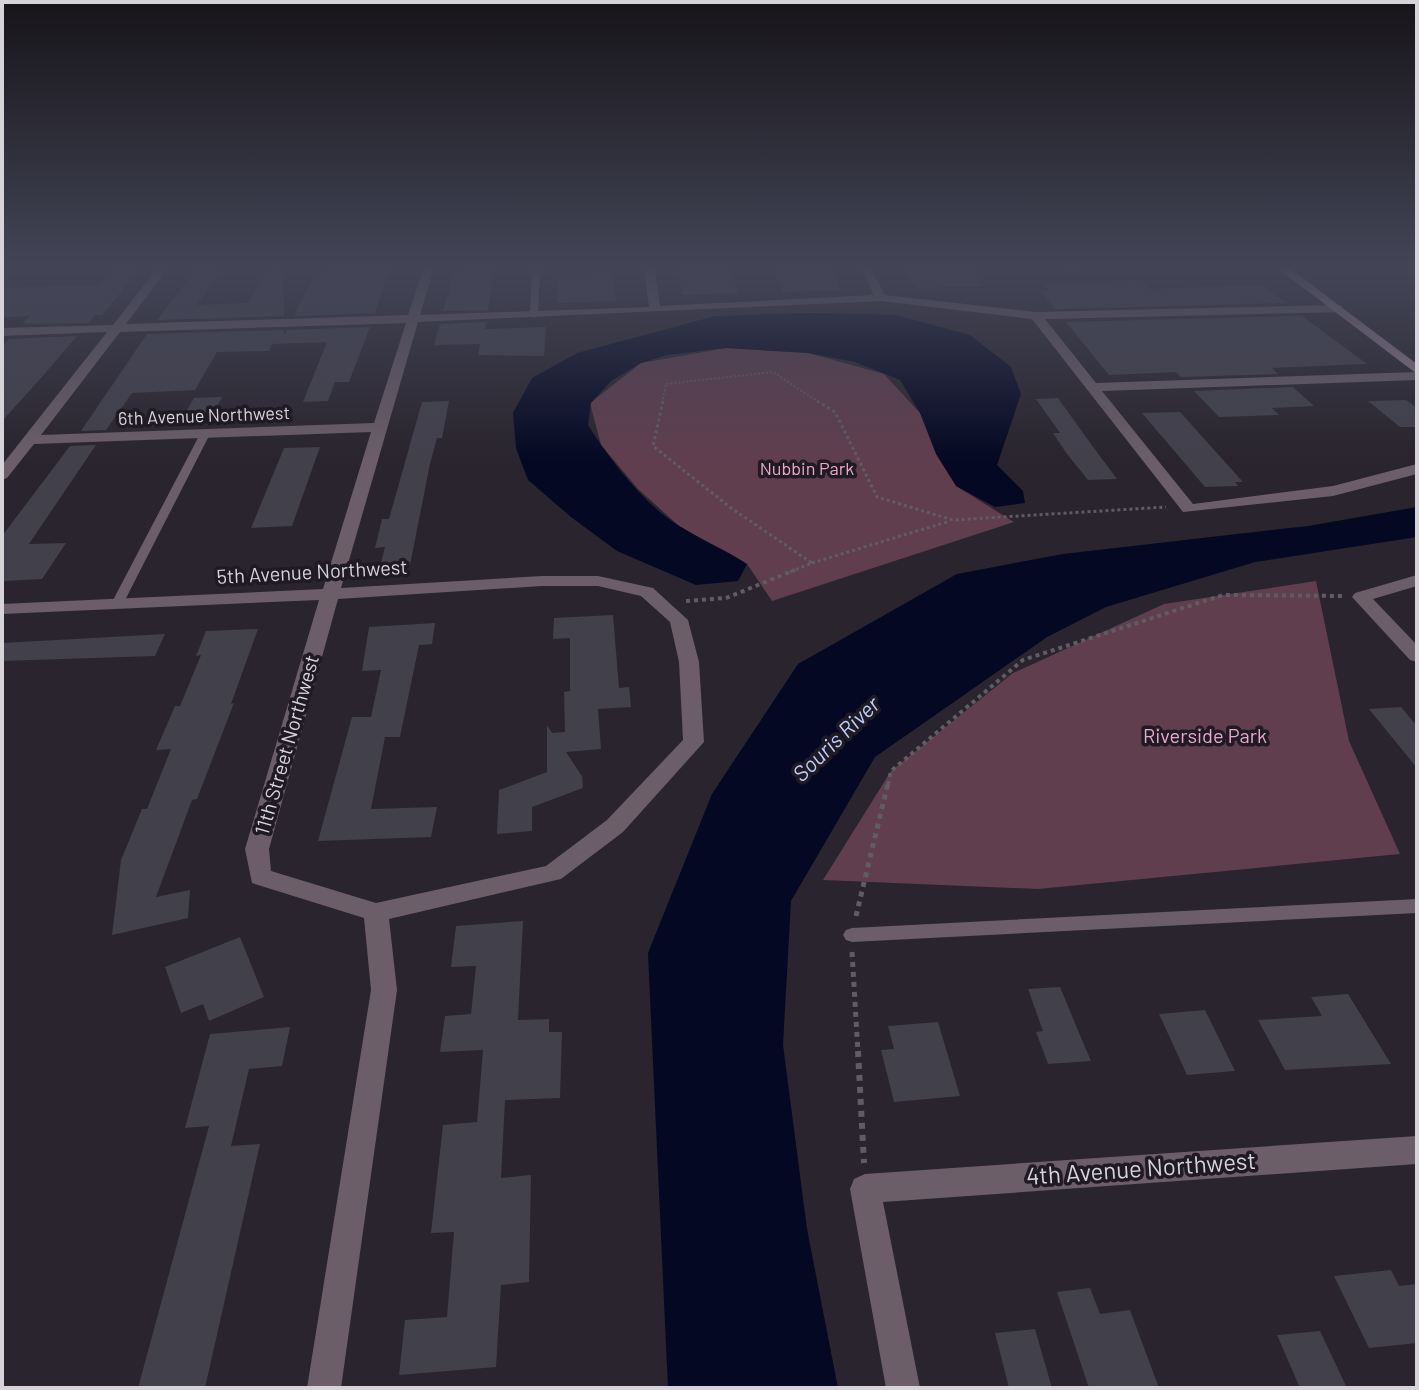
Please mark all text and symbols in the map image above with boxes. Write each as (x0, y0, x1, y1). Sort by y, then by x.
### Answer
street label: 6th Avenue Northwest (118, 401, 290, 429)
park label: Nubbin Park (760, 457, 854, 479)
street label: 5th Avenue Northwest (216, 554, 408, 588)
street label: 11th Street Northwest (249, 652, 323, 837)
water label: Souris River (786, 690, 885, 786)
park label: Riverside Park (1143, 723, 1267, 747)
street label: 4th Avenue Northwest (1025, 1145, 1257, 1190)

